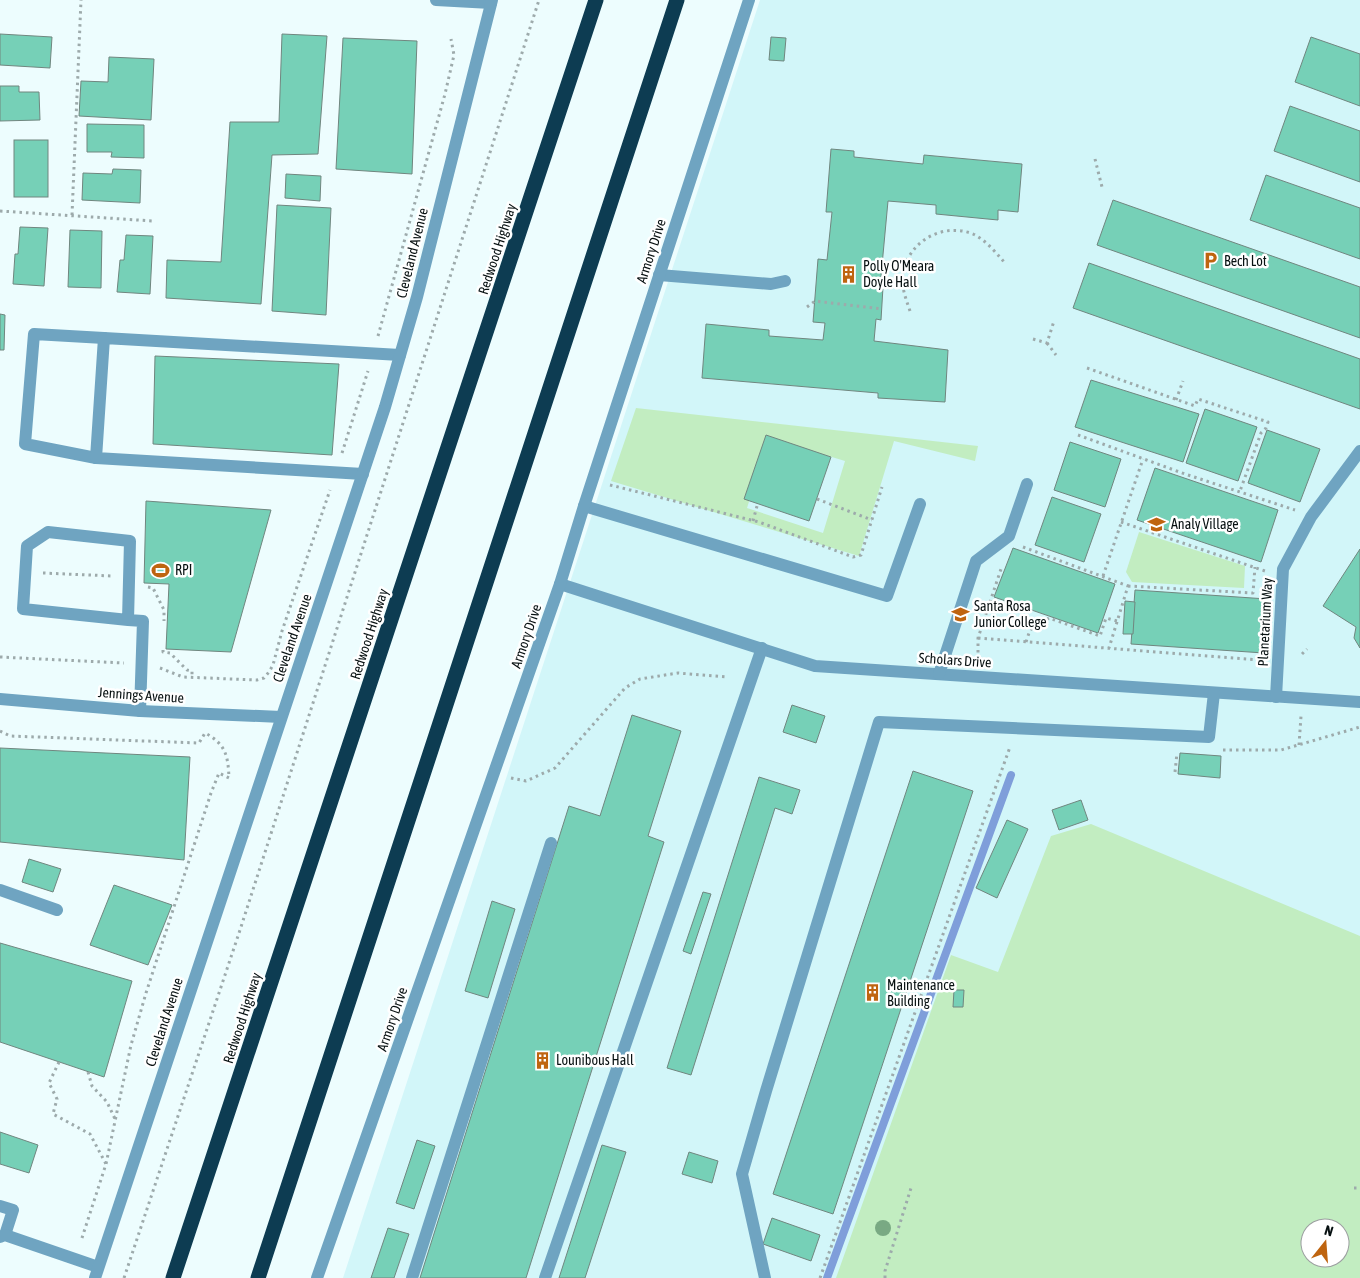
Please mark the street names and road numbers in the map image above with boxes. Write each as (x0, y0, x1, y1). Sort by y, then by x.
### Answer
street label: Redwood Highway (475, 201, 519, 296)
street label: Cleveland Avenue (393, 206, 431, 300)
street label: Armory Drive (633, 217, 669, 285)
street label: Planetarium Way (1255, 577, 1275, 667)
street label: Redwood Highway (347, 586, 391, 681)
street label: Cleveland Avenue (269, 592, 315, 684)
street label: Armory Drive (508, 602, 544, 670)
street label: Scholars Drive (918, 649, 992, 671)
street label: Jennings Avenue (98, 684, 184, 706)
street label: Redwood Highway (220, 970, 264, 1065)
street label: Cleveland Avenue (142, 976, 186, 1068)
street label: Armory Drive (374, 985, 410, 1053)

